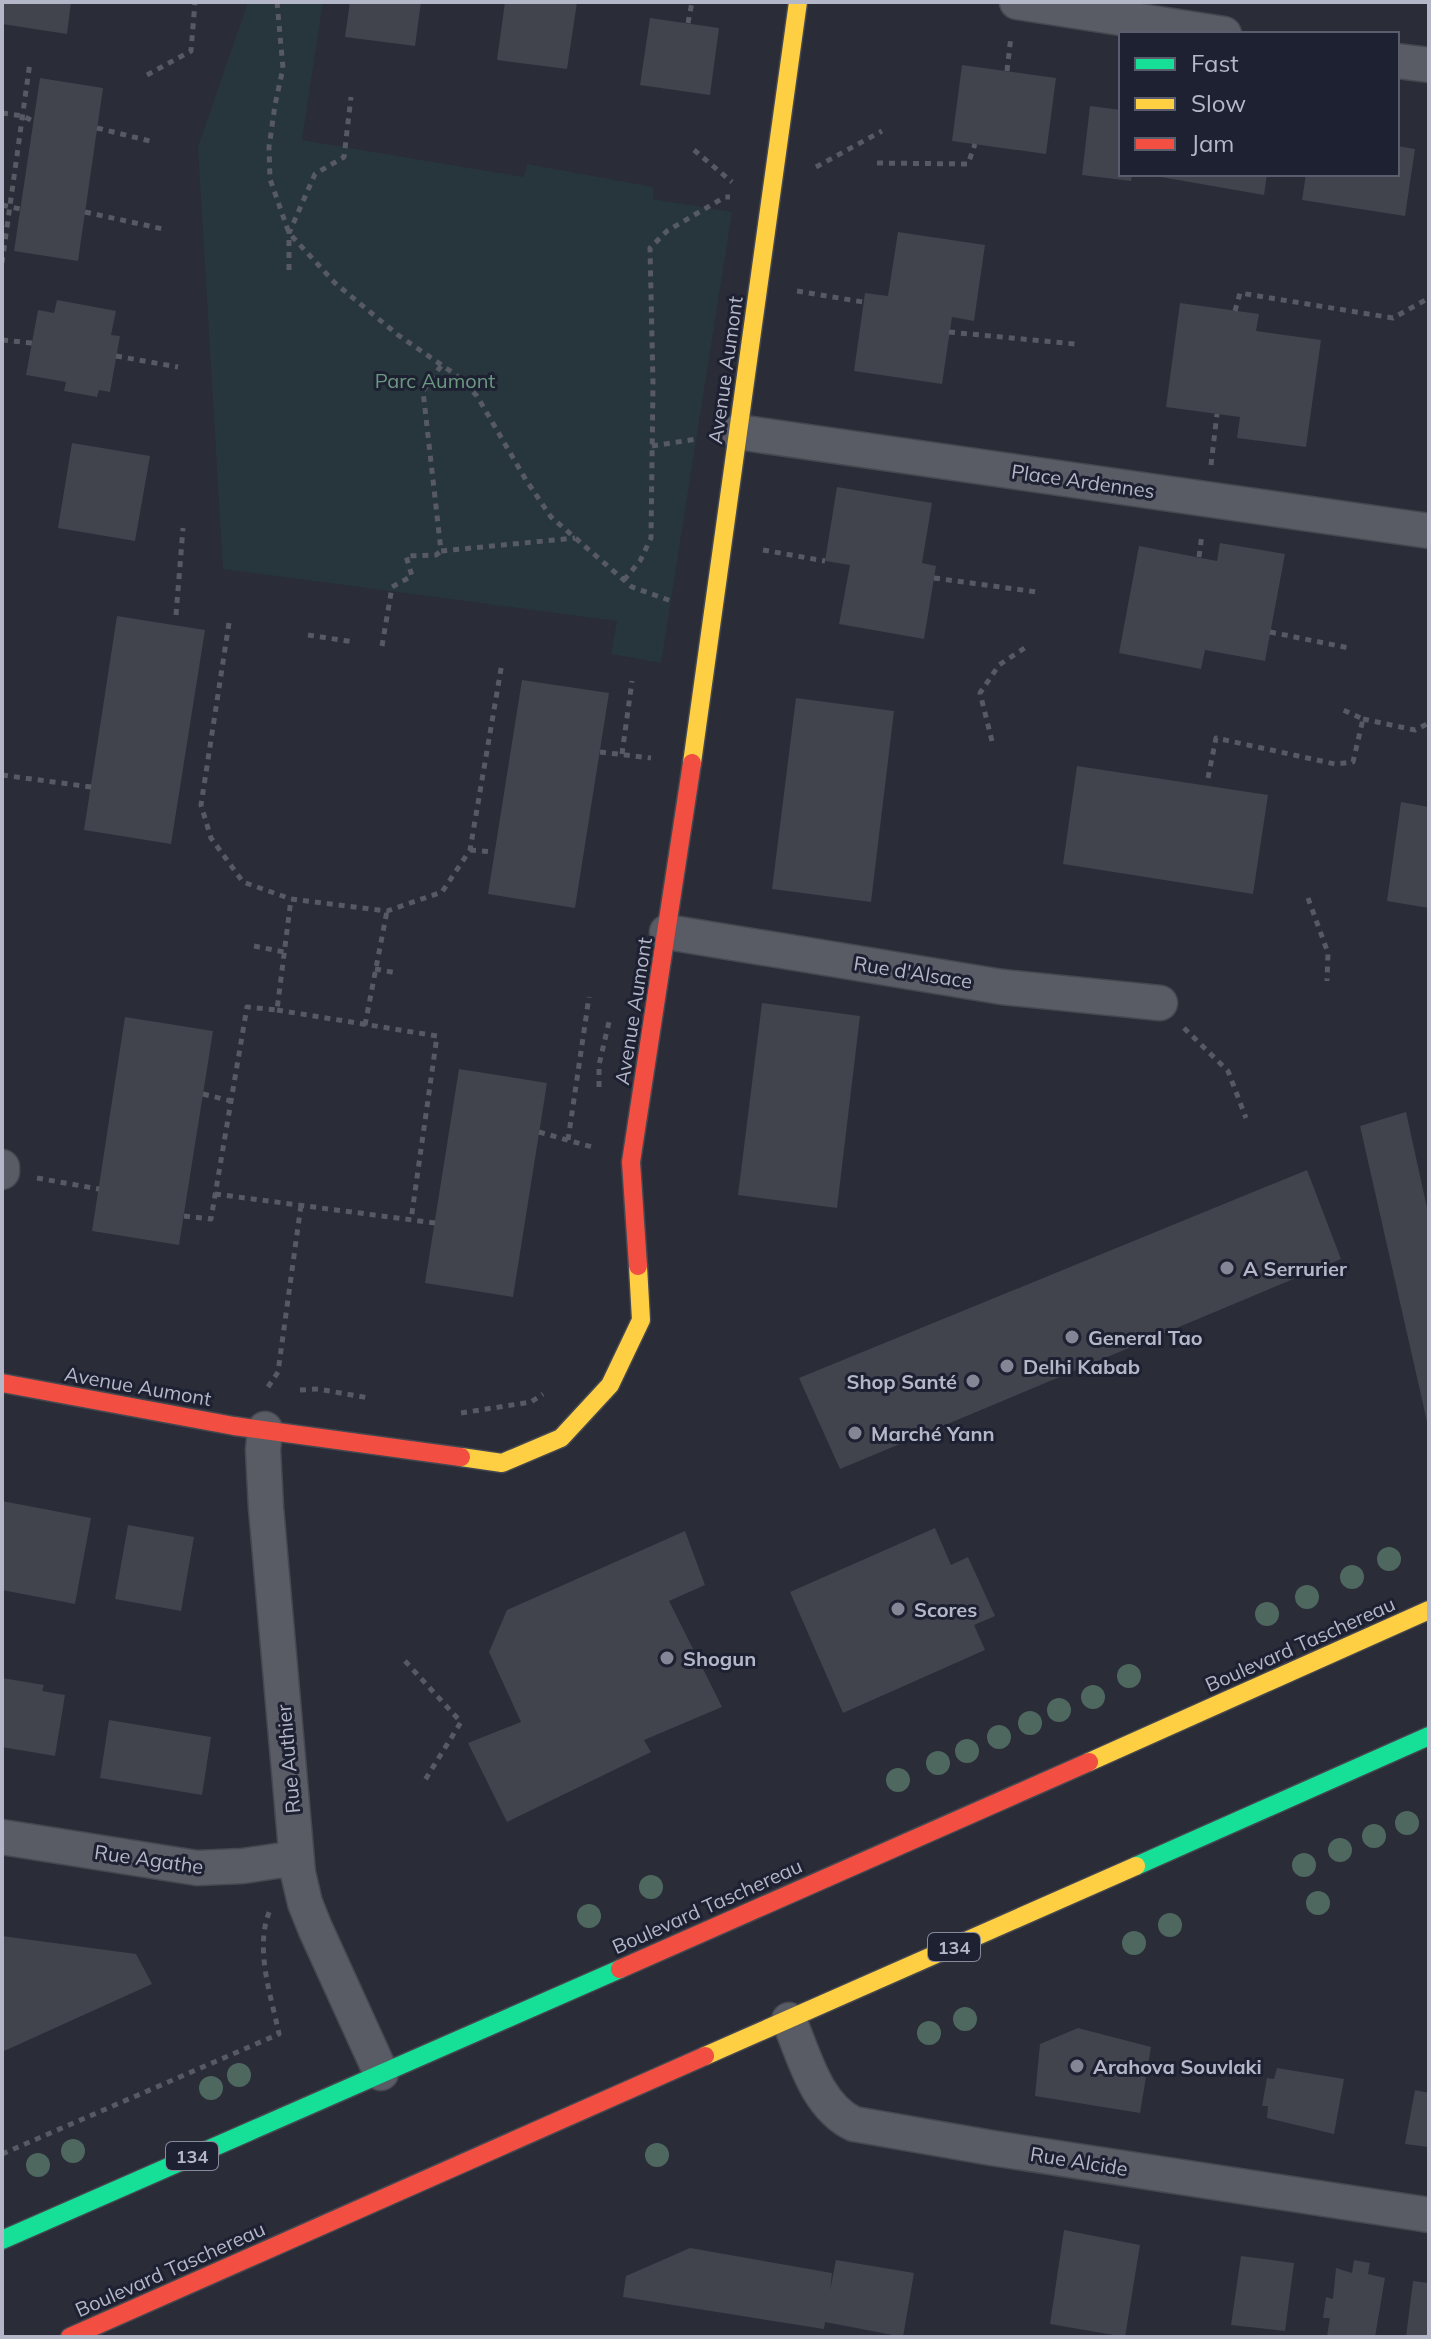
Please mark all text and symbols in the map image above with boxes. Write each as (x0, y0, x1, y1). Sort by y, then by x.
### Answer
legend (1119, 32, 1399, 176)
text: Fast (1191, 48, 1239, 78)
text: Slow (1191, 88, 1246, 118)
text: Jam (1191, 128, 1234, 158)
street label: Avenue Aumont (702, 295, 748, 445)
park label: Parc Aumont (375, 368, 495, 393)
street label: Place Ardennes (1010, 459, 1156, 503)
street label: Avenue Aumont (609, 936, 657, 1086)
street label: Rue d'Alsace (852, 950, 974, 994)
place label: A Serrurier (1243, 1256, 1347, 1281)
marker: A Serrurier (1218, 1259, 1236, 1277)
place label: General Tao (1088, 1325, 1203, 1350)
marker: General Tao (1063, 1328, 1081, 1346)
place label: Delhi Kabab (1023, 1354, 1140, 1379)
marker: Delhi Kabab (998, 1357, 1016, 1375)
street label: Avenue Aumont (63, 1361, 213, 1411)
place label: Shop Santé (847, 1369, 957, 1394)
marker: Shop Santé (964, 1372, 982, 1390)
place label: Marché Yann (871, 1421, 995, 1446)
marker: Marché Yann (846, 1424, 864, 1442)
street label: Boulevard Taschereau (1201, 1591, 1399, 1697)
place label: Scores (914, 1597, 977, 1622)
marker: Scores (889, 1600, 907, 1618)
place label: Shogun (683, 1646, 756, 1671)
marker: Shogun (658, 1649, 676, 1667)
street label: Rue Authier (271, 1703, 305, 1815)
street label: Rue Agathe (93, 1839, 205, 1879)
street label: Boulevard Taschereau (608, 1853, 806, 1959)
road number: 134 (928, 1933, 980, 1961)
place label: Arahova Souvlaki (1093, 2054, 1262, 2079)
marker: Arahova Souvlaki (1068, 2057, 1086, 2075)
street label: Rue Alcide (1028, 2141, 1130, 2181)
road number: 134 (166, 2142, 218, 2170)
street label: Boulevard Taschereau (71, 2216, 269, 2322)

